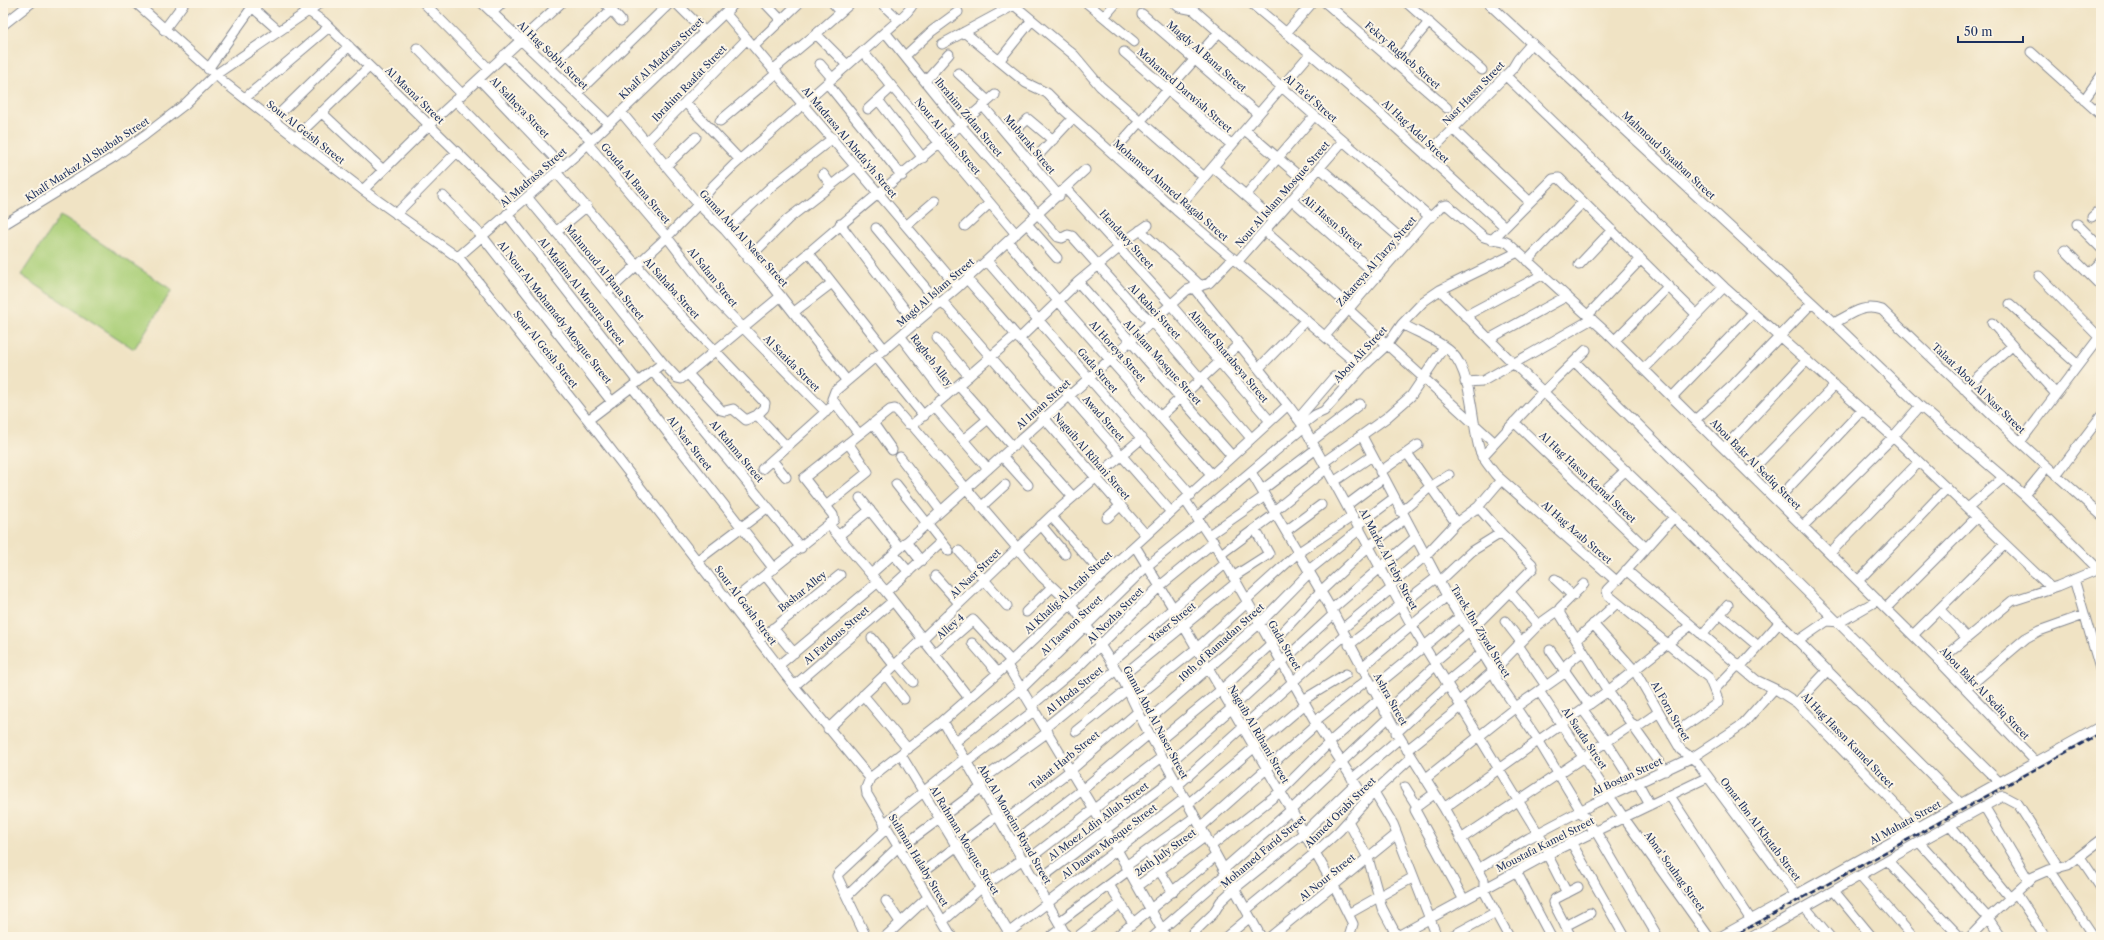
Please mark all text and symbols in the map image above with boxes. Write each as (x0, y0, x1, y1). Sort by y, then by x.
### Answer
street label: Khalf Al Madrasa Street (616, 14, 707, 102)
street label: Al Hag Sobhi Street (514, 18, 591, 93)
street label: Magdy Al Bana Street (1164, 18, 1250, 95)
scale bar (1958, 18, 2023, 44)
street label: Fekry Ragheb Street (1362, 19, 1444, 92)
text: 50 m (1964, 24, 1993, 39)
street label: Ibrahim Raafat Street (649, 42, 730, 124)
street label: Mohamed Darwish Street (1134, 46, 1235, 136)
street label: Nasr Hassn Street (1439, 58, 1508, 128)
street label: Al Masna' Street (382, 63, 447, 127)
street label: Al Ta'ef Street (1281, 71, 1340, 125)
street label: Al Salheya Street (486, 73, 553, 141)
street label: Ibrahim Zidan Street (932, 75, 1006, 160)
street label: Al Madrasa Al Abtda'yh Street (799, 83, 900, 201)
street label: Nour Al Islam Street (912, 95, 984, 178)
street label: Al Hag Adel Street (1379, 96, 1452, 166)
street label: Sour Al Geish Street (264, 98, 348, 167)
street label: Mahmoud Shaaban Street (1619, 109, 1719, 202)
street label: Mubarak Street (1001, 112, 1058, 177)
street label: Khalf Markaz Al Shabab Street (23, 114, 152, 204)
street label: Mohamed Ahmed Ragab Street (1110, 137, 1231, 244)
street label: Nour Al Islam Mosque Street (1233, 138, 1333, 250)
street label: Gouda Al Bana Street (598, 140, 674, 227)
street label: Al Madrasa Street (496, 144, 570, 211)
street label: Gamal Abd Al Naser Street (697, 187, 791, 290)
street label: Ali Hassn Street (1299, 192, 1366, 252)
street label: Hendawy Street (1096, 207, 1157, 272)
street label: Zakareya Al Tarzy Street (1334, 213, 1419, 309)
street label: Mahmoud Al Bana Street (562, 222, 647, 323)
street label: Al Madina Al Mnoura Street (535, 234, 628, 348)
street label: Al Nour Al Mohamady Mosque Street (494, 237, 615, 387)
street label: Al Salam Street (684, 244, 741, 310)
street label: Al Sahaba Street (640, 254, 703, 322)
street label: Magd Al Islam Street (894, 255, 977, 330)
street label: Al Rabei Street (1125, 280, 1184, 342)
street label: Ahmed Sharabeya Street (1185, 306, 1272, 406)
street label: Sour Al Geish Street (510, 308, 581, 391)
street label: Al Islam Mosque Street (1120, 316, 1205, 408)
street label: Al Horeya Street (1086, 317, 1149, 385)
street label: Abou Ali Street (1330, 323, 1390, 386)
street label: Ragheb Alley (908, 331, 956, 389)
street label: Al Saaida Street (760, 332, 823, 395)
street label: Talaat Abou Al Nasr Street (1929, 340, 2028, 437)
street label: Gada Street (1074, 345, 1121, 396)
street label: Al Iman Street (1013, 376, 1074, 433)
street label: Awad Street (1079, 392, 1128, 444)
street label: Naguib Al Rihani Street (1050, 410, 1133, 503)
street label: Al Nasr Street (664, 413, 715, 474)
street label: Abou Bakr Al Sediq Street (1707, 415, 1804, 513)
street label: Al Rahma Street (706, 417, 767, 485)
street label: Al Hag Hassn Kamal Street (1536, 428, 1639, 526)
street label: Al Hag Azab Street (1538, 498, 1615, 567)
street label: Al Markz Al Teby Street (1356, 506, 1421, 612)
street label: Al Nasr Street (946, 546, 1004, 602)
street label: Al Khalig Al Arabi Street (1021, 548, 1115, 637)
street label: Sour Al Geish Street (712, 563, 780, 648)
street label: Bashar Alley (775, 568, 830, 615)
street label: Tarek Ibn Ziyad Street (1448, 583, 1514, 680)
street label: Al Nozha Street (1084, 584, 1147, 647)
street label: Al Taawon Street (1037, 592, 1105, 659)
street label: Yaser Street (1146, 599, 1199, 646)
street label: 10th of Ramadan Street (1176, 600, 1267, 684)
street label: Al Fardous Street (800, 603, 872, 668)
street label: Alley 4 (933, 611, 967, 643)
street label: Gada Street (1265, 618, 1304, 673)
street label: Abou Bakr Al Sediq Street (1936, 644, 2033, 743)
street label: Al Hoda Street (1042, 663, 1106, 718)
street label: Gamal Abd Al Naser Street (1120, 663, 1191, 781)
street label: Ashra Street (1370, 670, 1411, 728)
street label: Al Forn Street (1648, 678, 1693, 744)
street label: Naguib Al Rihani Street (1225, 683, 1292, 786)
street label: Al Hag Hassn Kamel Street (1798, 689, 1897, 791)
street label: Al Saada Street (1559, 704, 1610, 772)
street label: Talaat Harb Street (1027, 728, 1102, 793)
street label: Al Bostan Street (1589, 754, 1665, 799)
street label: Abd Al Moneim Riyad Street (975, 761, 1054, 887)
street label: Ahmed Orabi Street (1301, 774, 1379, 851)
street label: Omar Ibn Al Khatab Street (1717, 775, 1804, 884)
street label: Al Moez Ldin Allah Street (1045, 779, 1152, 864)
street label: Al Rahman Mosque Street (926, 783, 1002, 897)
street label: Al Mahata Street (1866, 797, 1944, 848)
street label: Al Daawa Mosque Street (1058, 801, 1160, 882)
street label: Suliman Halaby Street (886, 812, 952, 909)
street label: Mohamed Farid Street (1218, 812, 1309, 891)
street label: Moustafa Kamel Street (1494, 814, 1597, 875)
street label: 26th July Street (1132, 825, 1199, 879)
street label: Abna' Souhag Street (1641, 828, 1708, 914)
street label: Al Nour Street (1296, 851, 1358, 905)

